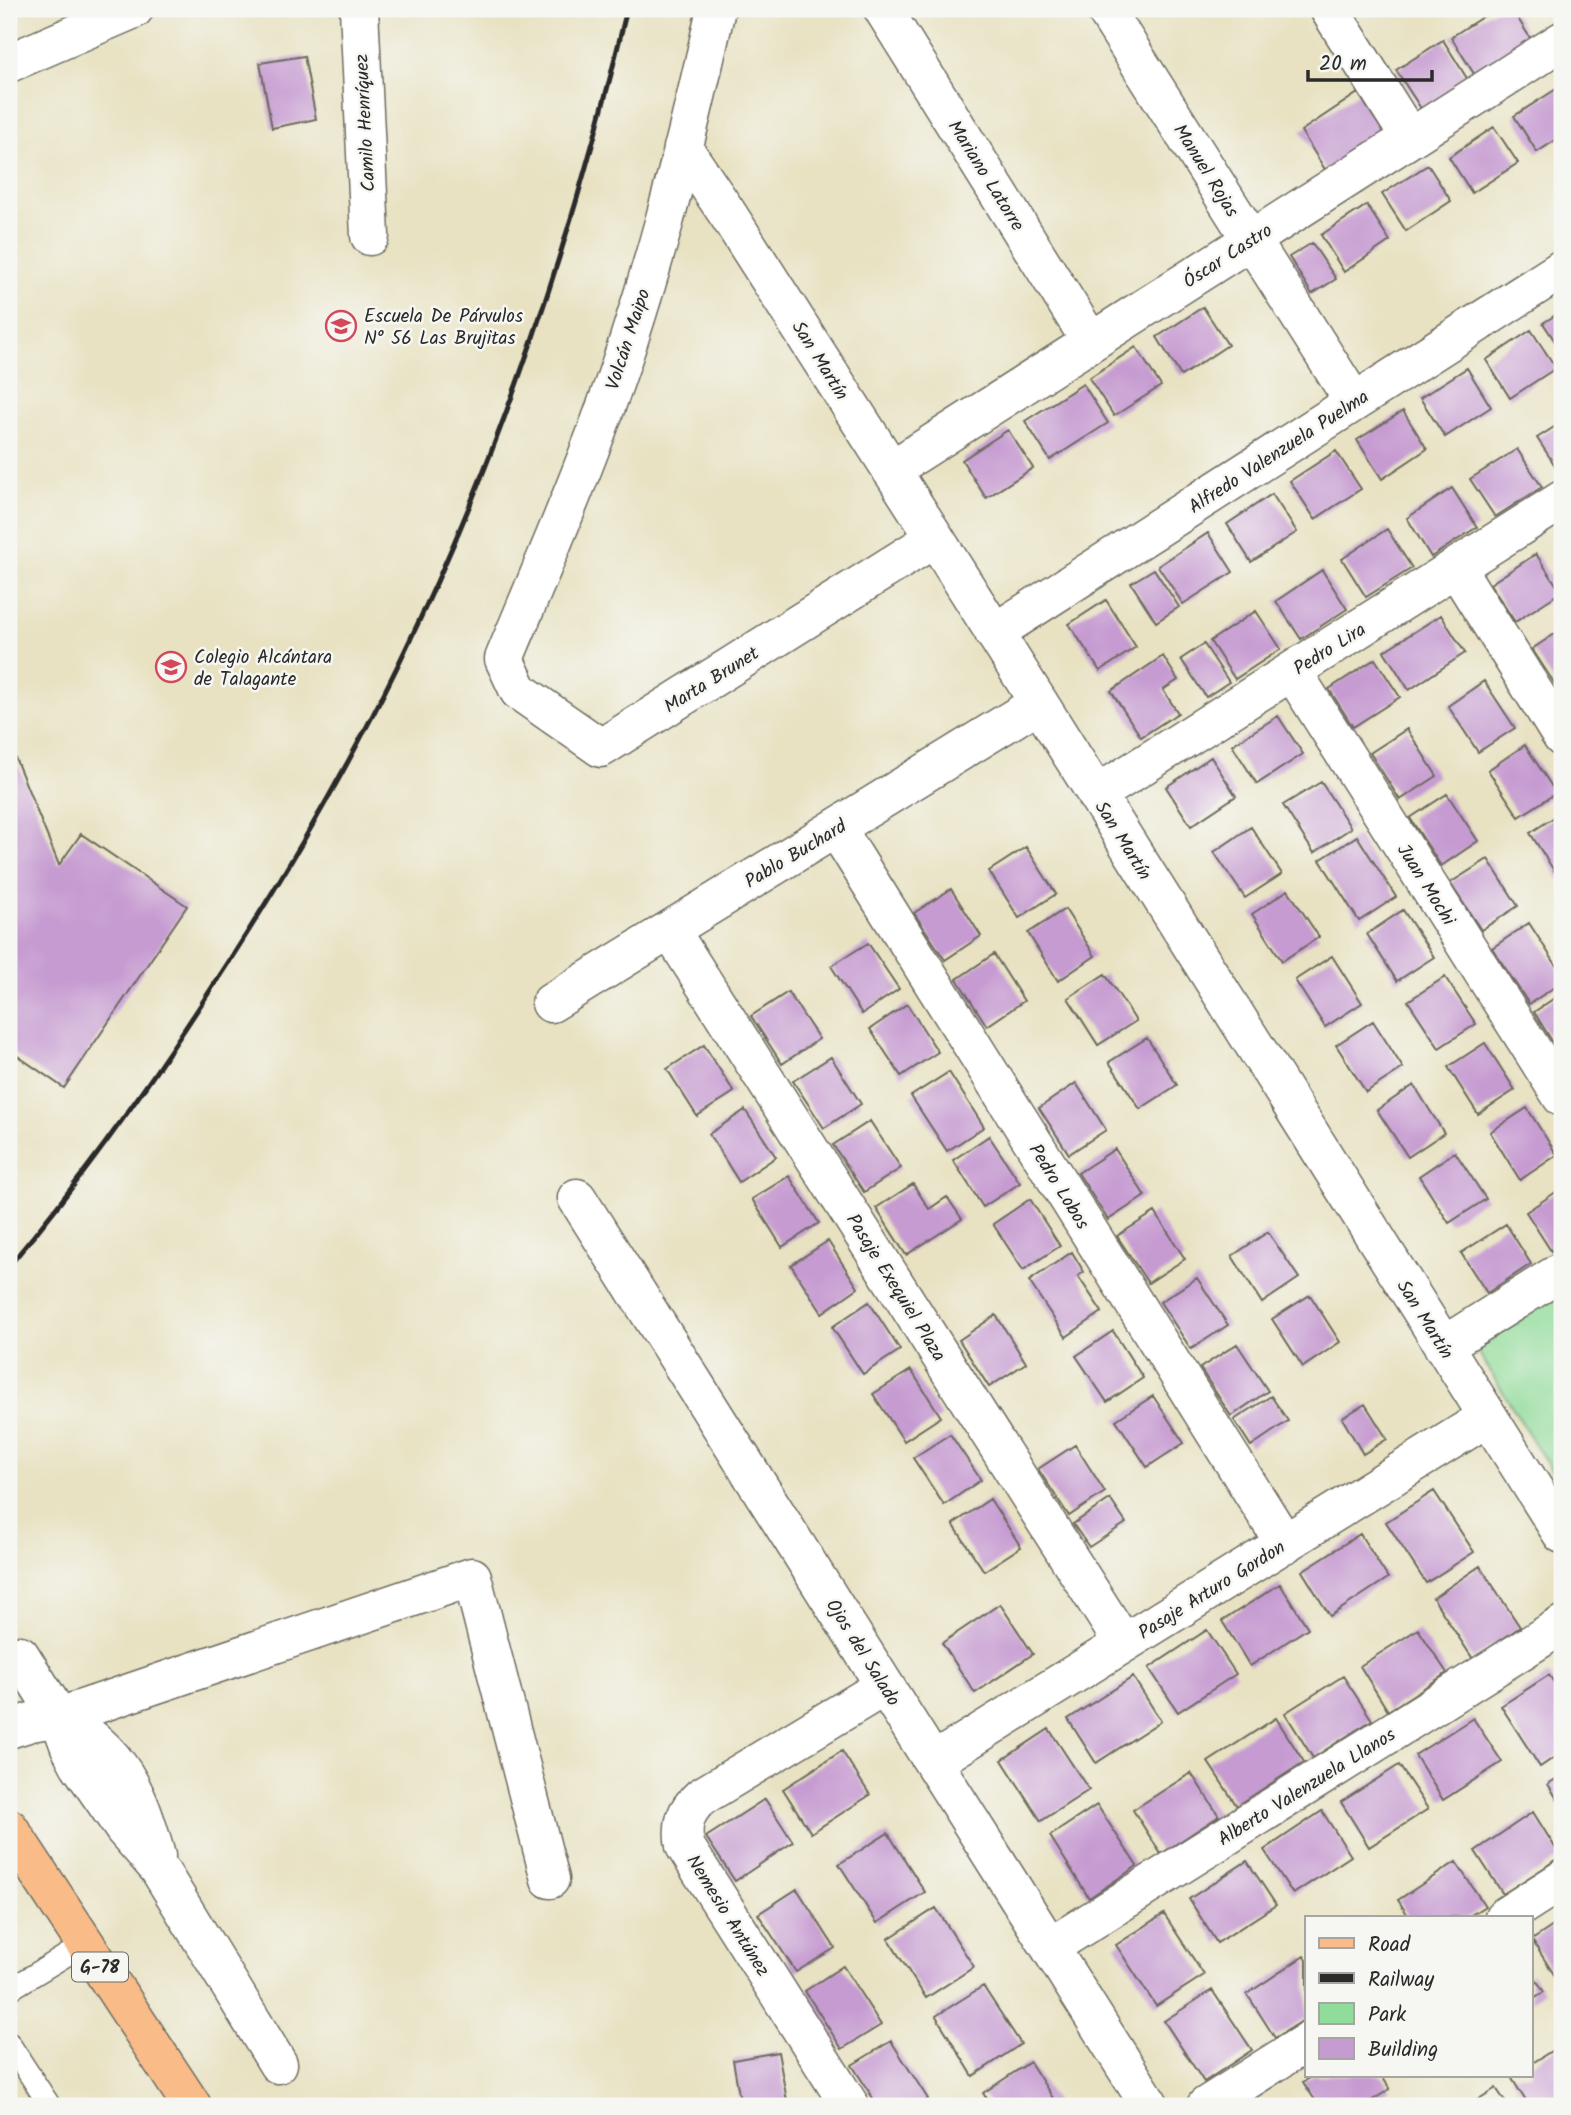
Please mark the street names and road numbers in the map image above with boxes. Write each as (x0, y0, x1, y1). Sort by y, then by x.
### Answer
street label: Camilo Henríquez (347, 53, 385, 193)
street label: Mariano Latorre (939, 115, 1032, 238)
street label: Manuel Rojas (1165, 118, 1246, 224)
street label: Óscar Castro (1177, 216, 1279, 297)
street label: Volcán Maipo (598, 285, 659, 394)
street label: San Martín (783, 315, 856, 407)
street label: Alfredo Valenzuela Puelma (1183, 383, 1375, 522)
street label: Pedro Lira (1288, 616, 1372, 684)
street label: Marta Brunet (658, 639, 766, 722)
street label: San Martín (1086, 795, 1159, 887)
street label: Pablo Buchard (739, 812, 853, 897)
street label: Juan Mochi (1388, 838, 1463, 933)
street label: Pedro Lobos (1020, 1138, 1097, 1236)
street label: Pasaje Exequiel Plaza (838, 1208, 953, 1368)
street label: San Martín (1388, 1274, 1461, 1366)
street label: Pasaje Arturo Gordon (1133, 1533, 1292, 1648)
street label: Ojos del Salado (817, 1593, 907, 1713)
street label: Alberto Valenzuela Llanos (1212, 1721, 1402, 1855)
street label: Nemesio Antúnez (678, 1849, 777, 1983)
road number: G-78 (72, 1952, 128, 1982)

